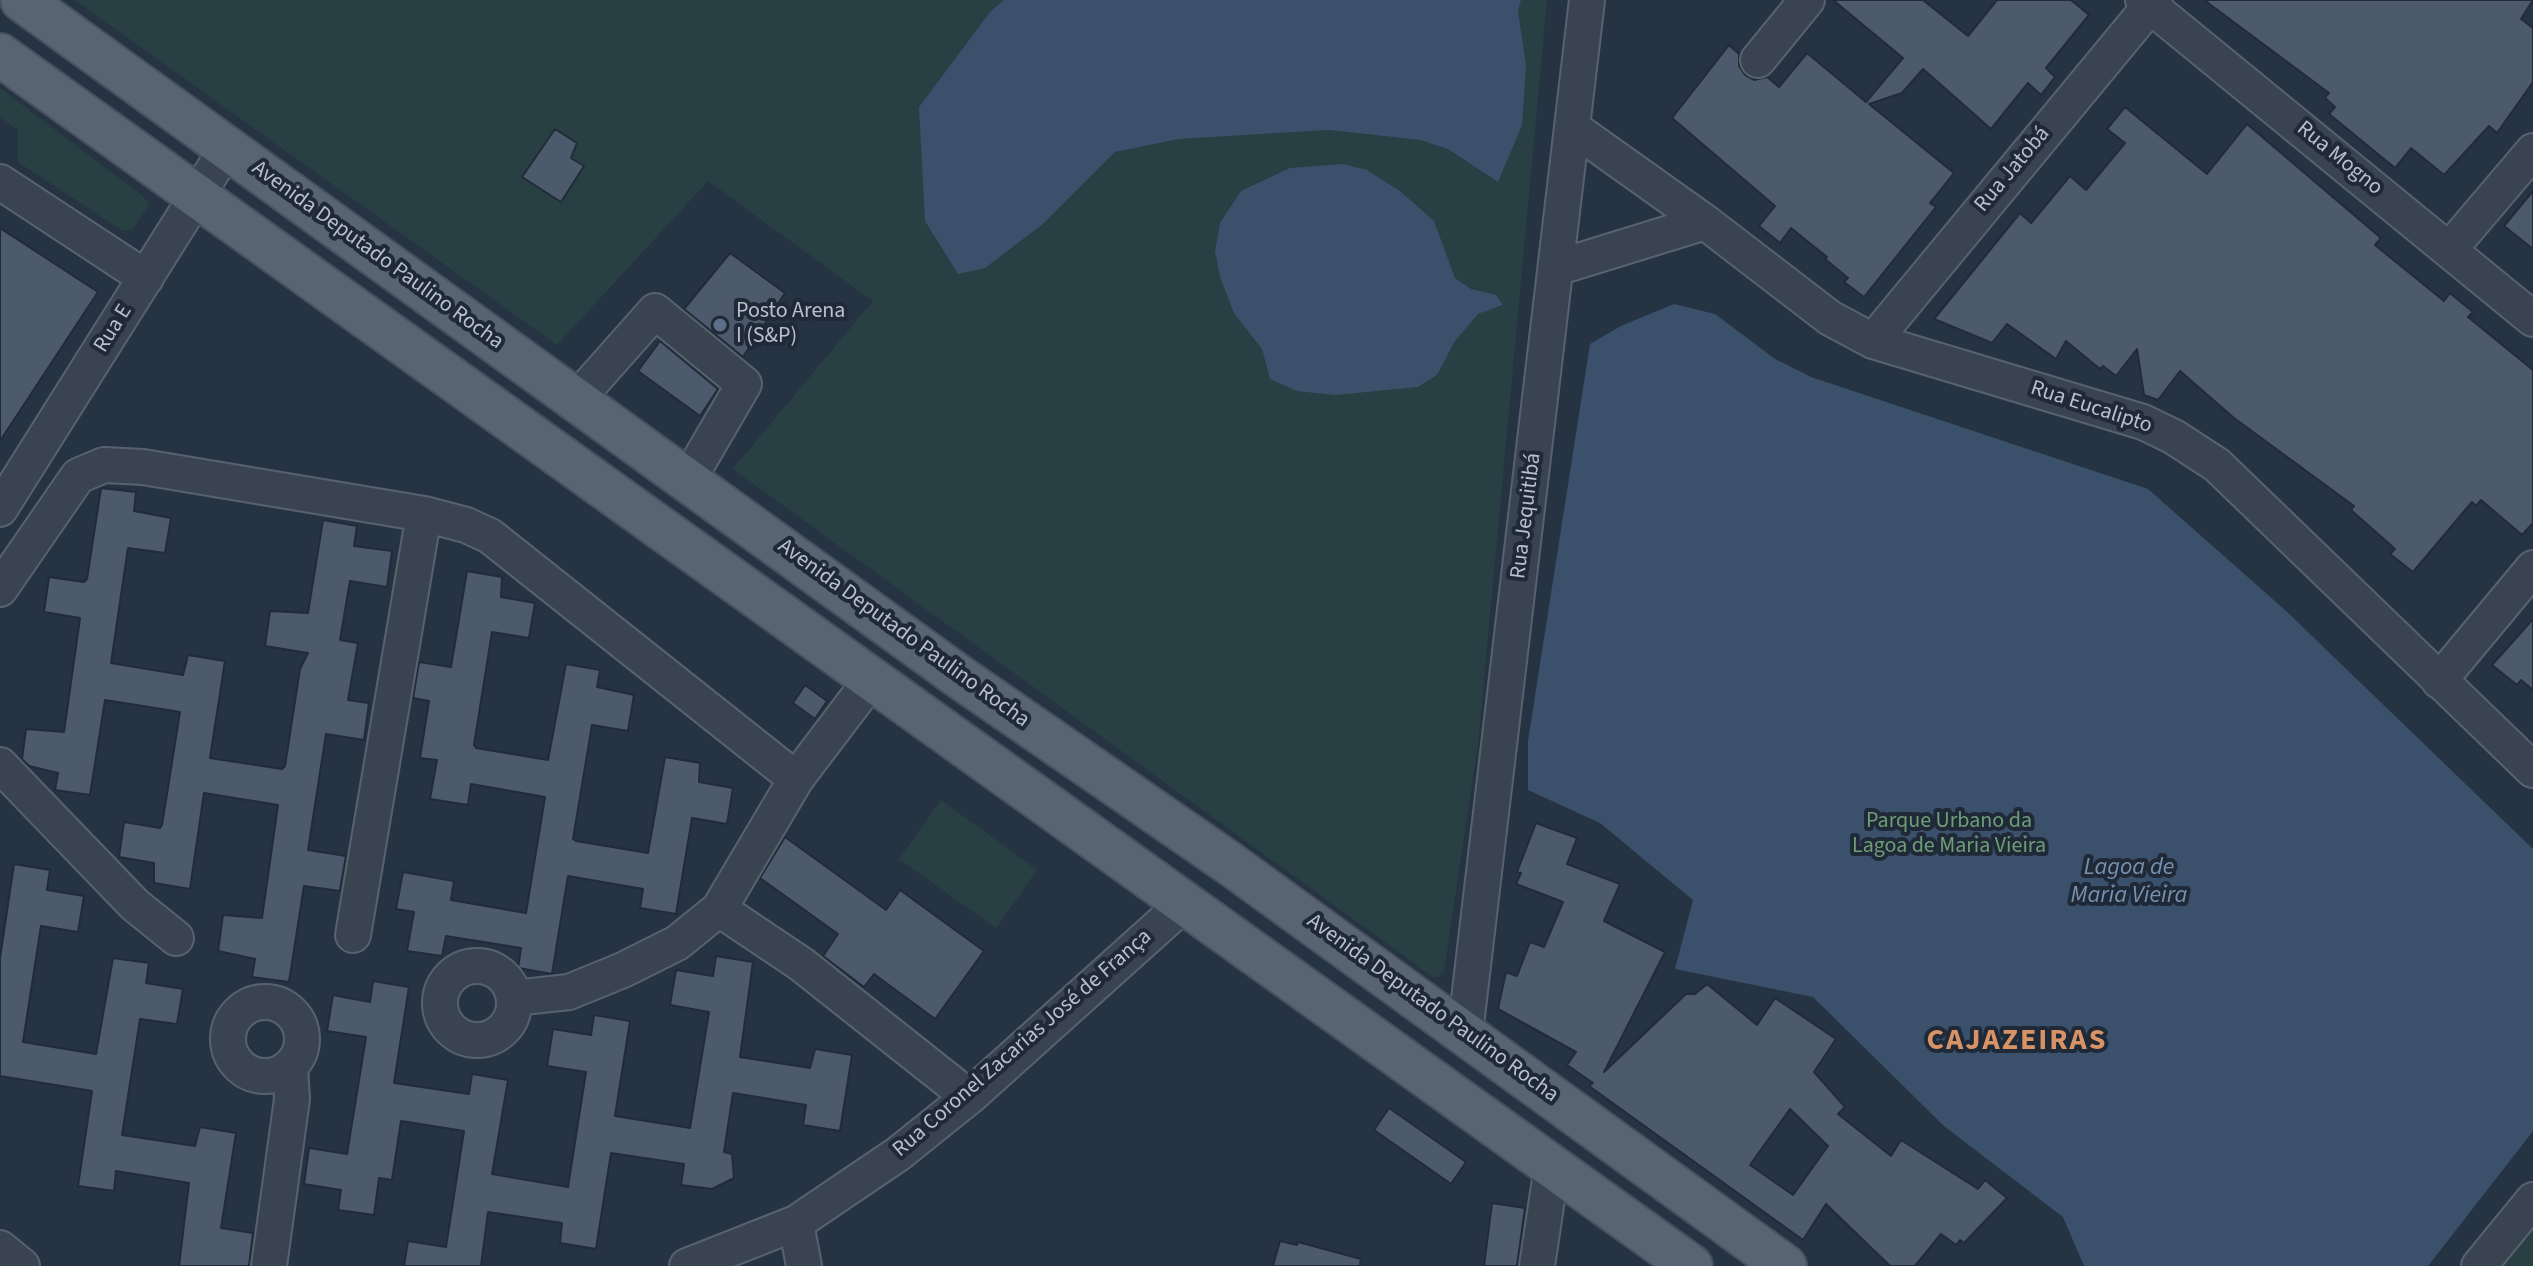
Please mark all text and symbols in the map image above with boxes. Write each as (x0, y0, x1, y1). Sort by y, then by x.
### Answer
street label: Rua Mogno (2291, 116, 2387, 202)
street label: Rua Jatobá (1970, 122, 2056, 218)
street label: Avenida Deputado Paulino Rocha (246, 156, 508, 356)
place label: Posto Arena I (S&P) (736, 299, 845, 350)
street label: Rua E (89, 300, 139, 358)
marker: Posto Arena I (S&P) (711, 316, 729, 334)
street label: Rua Eucalipto (2027, 376, 2155, 440)
street label: Rua Jequitibá (1506, 451, 1548, 581)
street label: Avenida Deputado Paulino Rocha (772, 534, 1034, 734)
park label: Parque Urbano da Lagoa de Maria Vieira (1852, 809, 2046, 860)
water label: Lagoa de Maria Vieira (2071, 855, 2187, 911)
street label: Avenida Deputado Paulino Rocha (1301, 909, 1563, 1109)
street label: Rua Coronel Zacarias José de França (888, 924, 1158, 1164)
district label: CAJAZEIRAS (1927, 1024, 2107, 1060)

